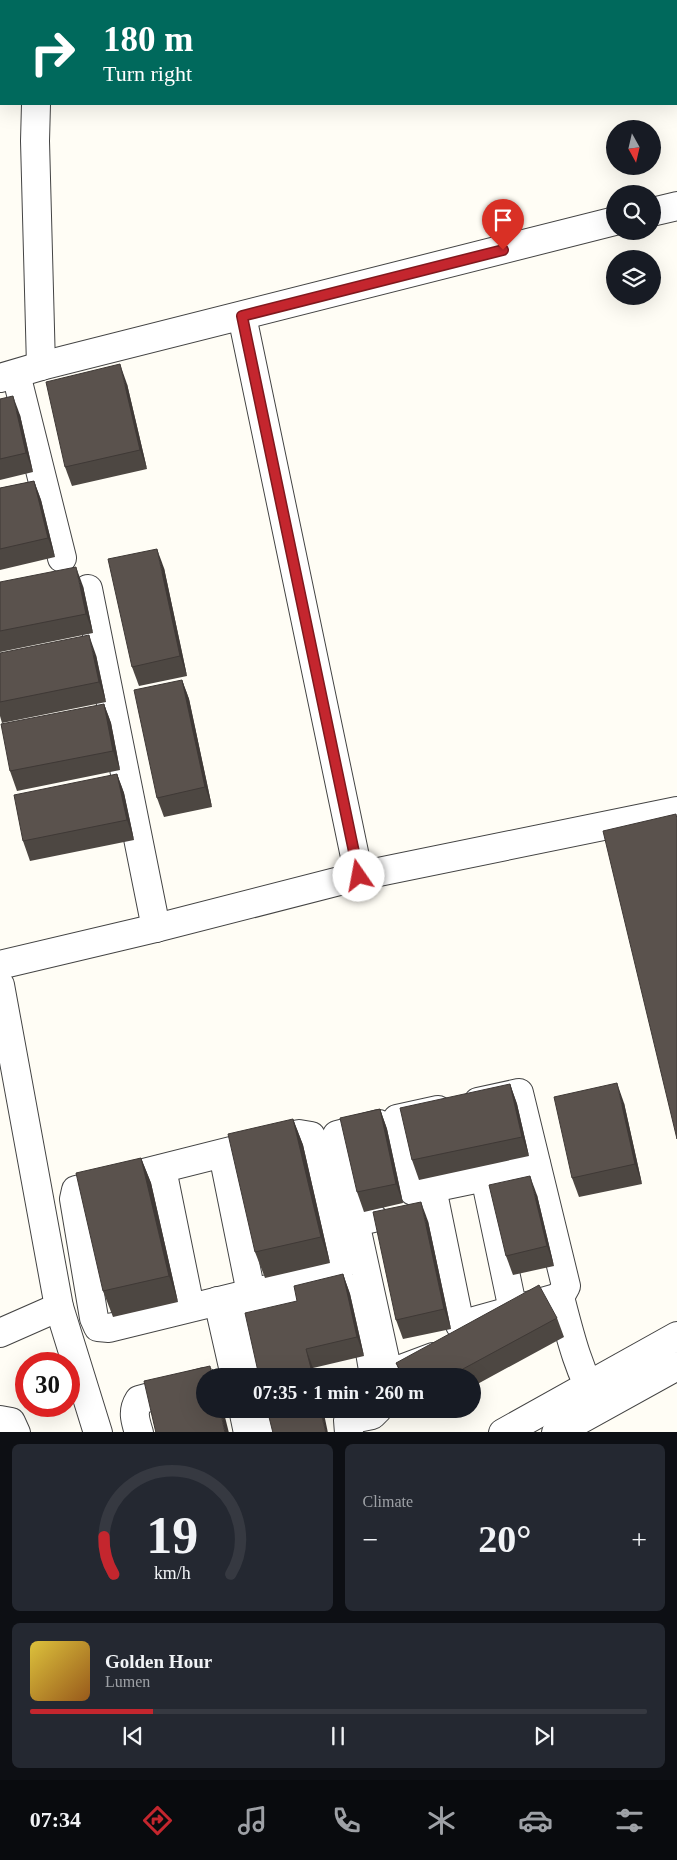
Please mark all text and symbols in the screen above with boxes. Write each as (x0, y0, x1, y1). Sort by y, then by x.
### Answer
icon: right (20, 20, 85, 85)
text: 180 m (103, 20, 193, 59)
text: Turn right (103, 61, 192, 86)
north arrow (606, 120, 661, 175)
map controls (606, 120, 661, 305)
button: search (606, 185, 661, 240)
pin (482, 199, 524, 250)
icon: arrive (489, 206, 517, 234)
button: layers (606, 250, 661, 305)
position arrow (332, 849, 384, 901)
speed limit sign: 30 (15, 1352, 80, 1417)
text: 07:35 · 1 min · 260 m (253, 1382, 424, 1403)
text: Climate (363, 1493, 413, 1510)
text: 19 (146, 1507, 198, 1564)
text: 20° (478, 1518, 531, 1560)
text: − (363, 1524, 378, 1555)
text: + (631, 1524, 647, 1555)
text: km/h (154, 1563, 191, 1583)
text: Golden Hour (105, 1651, 212, 1672)
text: Lumen (105, 1673, 150, 1690)
icon: previous (119, 1722, 147, 1750)
icon: pause (324, 1722, 352, 1750)
icon: next (530, 1722, 558, 1750)
icon: directions (140, 1803, 175, 1838)
icon: music (235, 1803, 270, 1838)
icon: phone (329, 1803, 364, 1838)
icon: climate (424, 1803, 459, 1838)
icon: car (518, 1803, 553, 1838)
icon: filters (612, 1803, 647, 1838)
text: 07:34 (30, 1807, 81, 1832)

